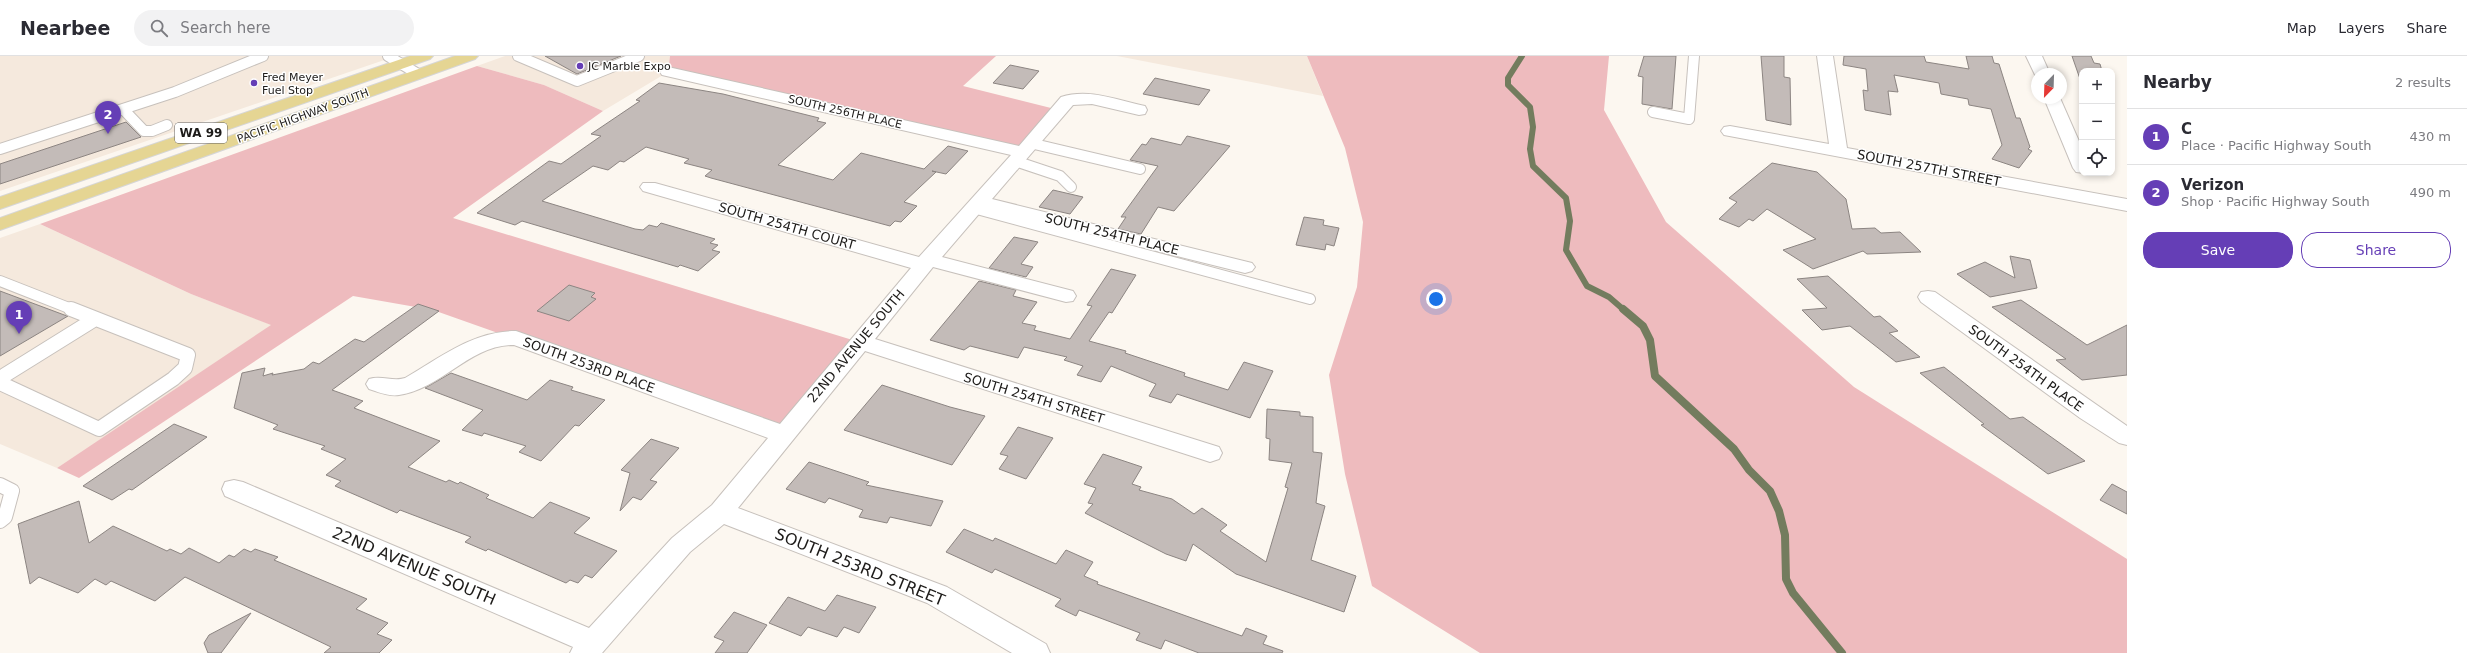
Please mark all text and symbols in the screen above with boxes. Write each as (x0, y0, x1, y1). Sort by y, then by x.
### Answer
search box (134, 10, 414, 46)
text: Nearbee (20, 17, 110, 39)
icon: search (148, 17, 170, 39)
text: Search here (180, 19, 270, 37)
text: Map (2287, 20, 2316, 36)
text: Layers (2338, 20, 2385, 36)
text: Share (2407, 20, 2447, 36)
place label: JC Marble Expo (587, 60, 671, 73)
marker: JC Marble Expo (575, 61, 585, 71)
north arrow (2031, 68, 2067, 104)
map controls (2079, 68, 2115, 176)
button: + (2079, 68, 2115, 104)
place label: Fred Meyer Fuel Stop (262, 71, 324, 97)
text: Nearby (2143, 72, 2212, 92)
text: 2 results (2395, 75, 2451, 90)
marker: Fred Meyer Fuel Stop (249, 78, 259, 88)
street label: PACIFIC HIGHWAY SOUTH (235, 86, 371, 146)
street label: SOUTH 256TH PLACE (787, 93, 903, 131)
pin: 2 (95, 101, 121, 134)
button: − (2079, 104, 2115, 140)
text: C (2181, 120, 2192, 138)
road number: WA 99 (175, 123, 227, 143)
text: 1 (2151, 129, 2161, 144)
text: 430 m (2409, 129, 2451, 144)
text: Place · Pacific Highway South (2181, 138, 2372, 153)
button: locate (2079, 140, 2115, 176)
street label: SOUTH 257TH STREET (1856, 147, 2002, 189)
text: Verizon (2181, 176, 2244, 194)
text: 2 (2151, 185, 2161, 200)
text: 490 m (2409, 185, 2451, 200)
text: Shop · Pacific Highway South (2181, 194, 2370, 209)
street label: SOUTH 254TH COURT (717, 199, 857, 253)
street label: SOUTH 254TH PLACE (1043, 210, 1181, 258)
button: Save (2143, 232, 2293, 268)
button: Share (2301, 232, 2451, 268)
street label: 22ND AVENUE SOUTH (804, 286, 908, 406)
your location (1426, 289, 1446, 309)
pin: 1 (6, 301, 32, 334)
street label: SOUTH 254TH PLACE (1966, 321, 2086, 415)
street label: SOUTH 253RD PLACE (521, 334, 657, 396)
street label: SOUTH 254TH STREET (962, 369, 1106, 427)
street label: 22ND AVENUE SOUTH (329, 523, 499, 609)
street label: SOUTH 253RD STREET (772, 524, 948, 610)

